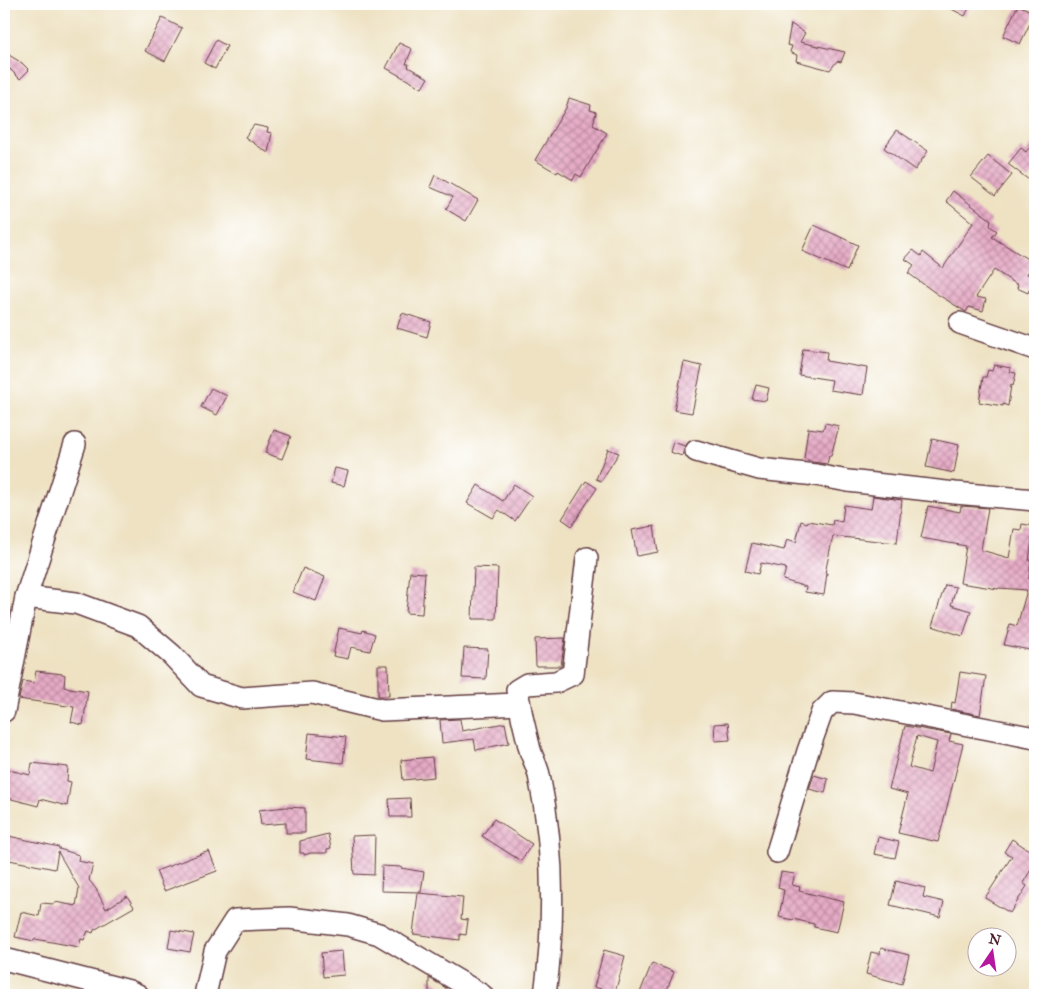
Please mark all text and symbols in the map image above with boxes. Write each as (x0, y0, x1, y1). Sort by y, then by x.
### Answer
north arrow (966, 926, 1016, 976)
text: N (987, 930, 1003, 949)

